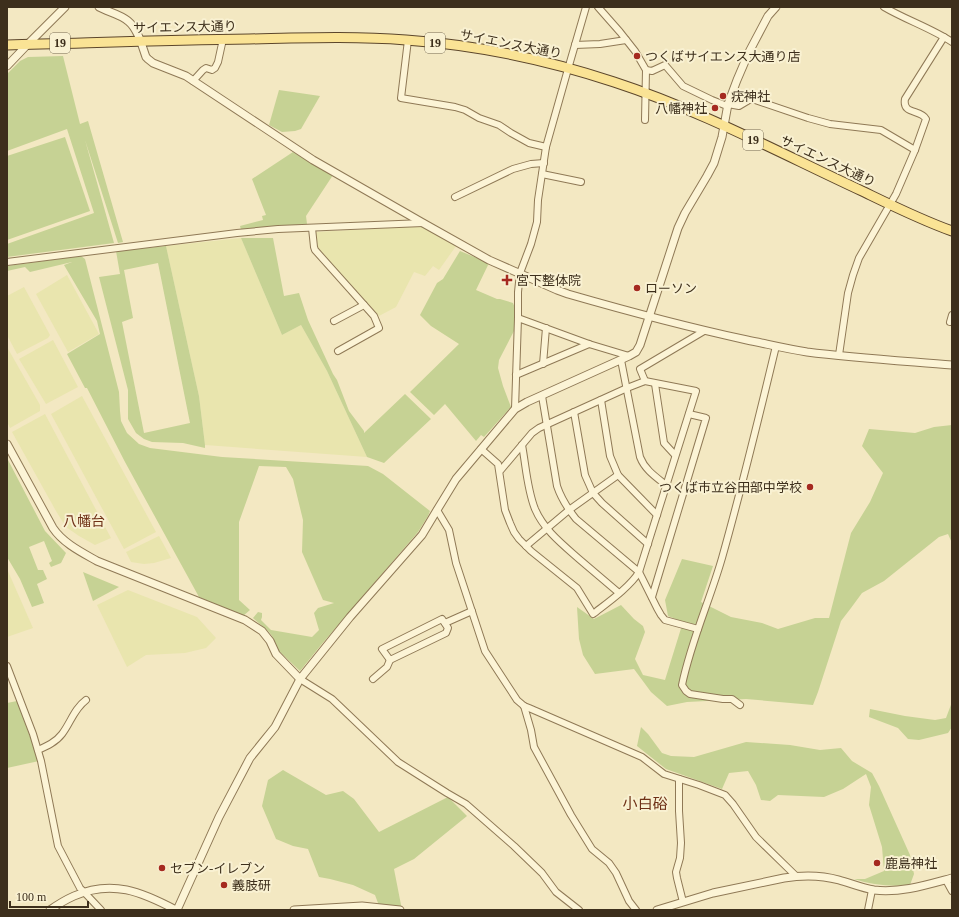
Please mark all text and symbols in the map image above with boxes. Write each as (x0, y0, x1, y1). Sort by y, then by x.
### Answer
street label: サイエンス大通り (133, 19, 237, 35)
street label: サイエンス大通り (459, 27, 563, 61)
road number: 19 (50, 33, 70, 53)
road number: 19 (425, 33, 445, 53)
place label: つくばサイエンス大通り店 (645, 49, 801, 64)
marker: つくばサイエンス大通り店 (632, 51, 642, 61)
place label: 疣神社 (731, 89, 770, 104)
marker: 疣神社 (718, 91, 728, 101)
place label: 八幡神社 (655, 101, 707, 116)
marker: 八幡神社 (710, 103, 720, 113)
road number: 19 (743, 130, 763, 150)
street label: サイエンス大通り (778, 132, 878, 190)
place label: 宮下整体院 (516, 273, 581, 288)
marker: 宮下整体院 (501, 274, 513, 286)
place label: ローソン (645, 281, 697, 296)
marker: ローソン (632, 283, 642, 293)
place label: つくば市立谷田部中学校 (659, 480, 802, 495)
marker: つくば市立谷田部中学校 (805, 482, 815, 492)
district label: 八幡台 (63, 513, 105, 529)
district label: 小白硲 (622, 796, 668, 812)
place label: 鹿島神社 (885, 856, 937, 871)
marker: 鹿島神社 (872, 858, 882, 868)
place label: セブン-イレブン (170, 861, 265, 876)
marker: セブン-イレブン (157, 863, 167, 873)
place label: 義肢研 (232, 878, 271, 893)
marker: 義肢研 (219, 880, 229, 890)
scale bar (10, 883, 88, 909)
text: 100 m (16, 890, 47, 904)

